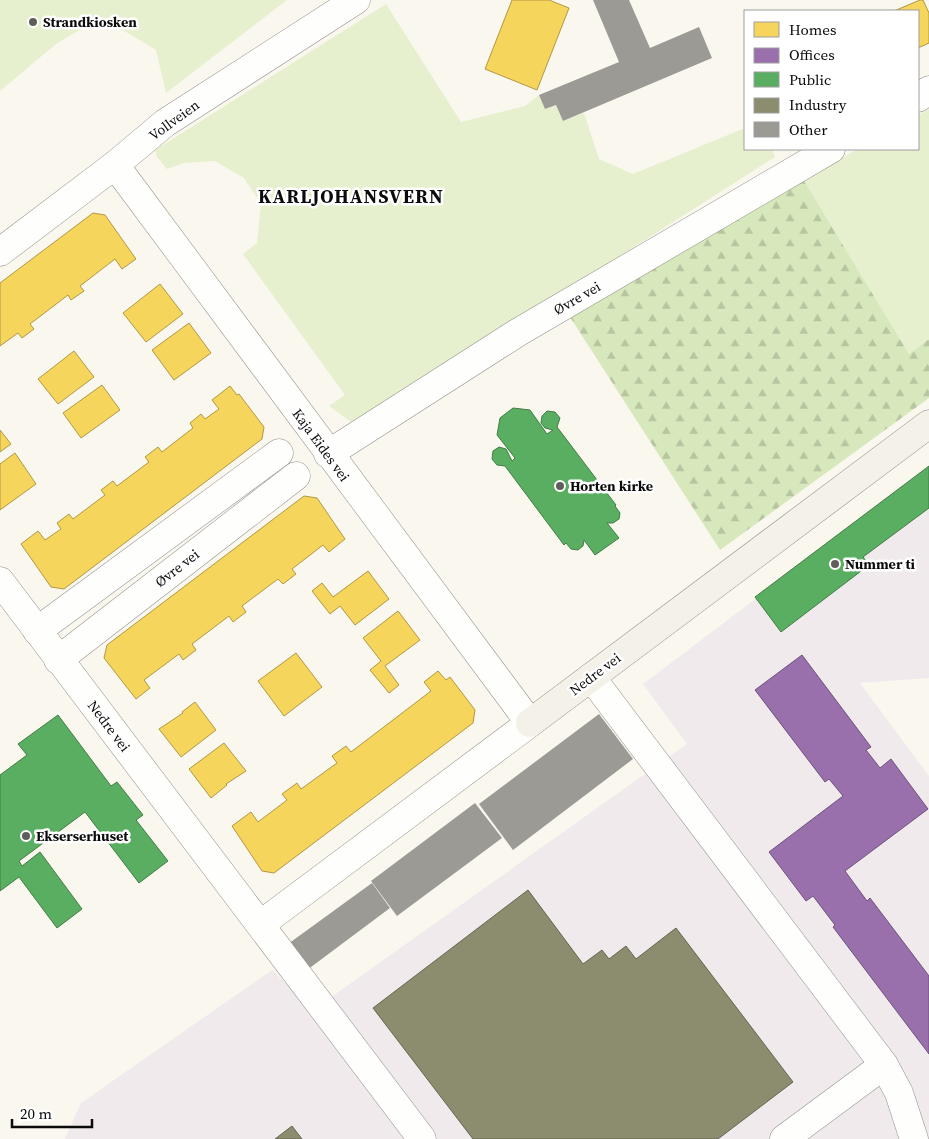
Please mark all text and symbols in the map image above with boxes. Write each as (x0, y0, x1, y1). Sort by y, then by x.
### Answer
legend (744, 10, 919, 150)
place label: Strandkiosken (43, 12, 137, 32)
marker: Strandkiosken (27, 16, 39, 28)
text: Homes (789, 19, 836, 40)
text: Offices (789, 44, 835, 65)
text: Public (789, 69, 831, 90)
text: Industry (789, 94, 847, 115)
street label: Vollveien (145, 95, 204, 145)
text: Other (789, 119, 828, 140)
district label: KARLJOHANSVERN (258, 183, 444, 209)
street label: Øvre vei (550, 277, 604, 319)
street label: Kaja Eides vei (288, 404, 354, 486)
place label: Horten kirke (570, 476, 653, 496)
marker: Horten kirke (554, 480, 566, 492)
street label: Øvre vei (151, 544, 203, 592)
place label: Nummer ti (845, 554, 915, 574)
marker: Nummer ti (829, 558, 841, 570)
street label: Nedre vei (565, 648, 625, 700)
street label: Nedre vei (83, 696, 135, 756)
place label: Ekserserhuset (36, 826, 129, 846)
marker: Ekserserhuset (20, 830, 32, 842)
scale bar (12, 1096, 92, 1128)
text: 20 m (20, 1103, 52, 1124)

